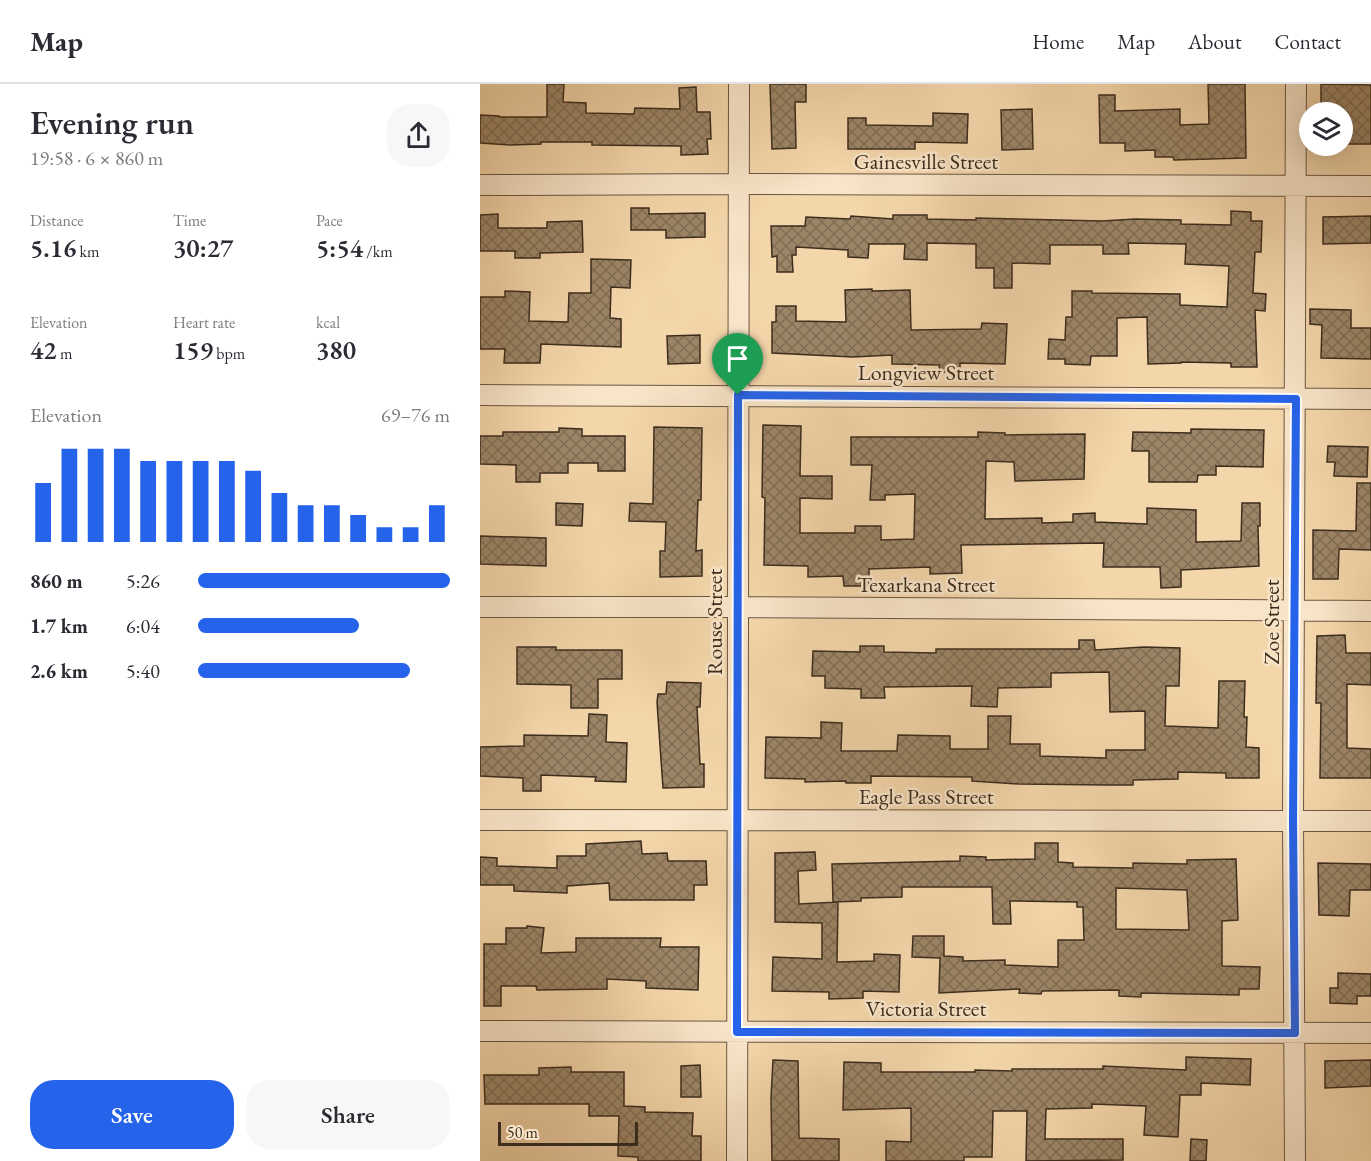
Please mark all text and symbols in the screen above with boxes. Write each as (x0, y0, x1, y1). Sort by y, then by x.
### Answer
text: Map (30, 23, 83, 59)
text: Home (1032, 28, 1084, 55)
text: Map (1117, 28, 1155, 55)
text: About (1188, 28, 1241, 55)
text: Contact (1274, 28, 1341, 55)
text: Evening run (30, 101, 194, 144)
map controls (1299, 102, 1353, 156)
button: layers (1299, 102, 1353, 156)
button: share (387, 104, 450, 167)
text: 19:58 · 6 × 860 m (30, 145, 163, 171)
street label: Gainesville Street (854, 147, 998, 176)
text: Distance (30, 210, 83, 231)
text: Time (173, 210, 206, 231)
text: Pace (316, 210, 343, 231)
text: 5.16 (30, 231, 76, 265)
text: 30:27 (173, 231, 233, 265)
text: 5:54 (316, 231, 363, 265)
text: km (76, 241, 99, 262)
text: /km (363, 241, 393, 262)
text: Elevation (30, 312, 88, 333)
text: Heart rate (173, 312, 235, 333)
text: kcal (316, 312, 340, 333)
text: 42 (30, 333, 57, 367)
text: 159 (173, 333, 213, 367)
text: 380 (316, 333, 356, 367)
pin (712, 333, 763, 395)
icon: arrive (721, 342, 754, 375)
text: m (57, 343, 72, 364)
text: bpm (213, 343, 245, 364)
street label: Longview Street (858, 358, 994, 387)
text: Elevation (30, 402, 102, 428)
text: 69–76 m (381, 402, 450, 428)
text: 860 m (30, 568, 83, 594)
text: 5:26 (126, 568, 160, 594)
street label: Rouse Street (700, 569, 729, 675)
street label: Texarkana Street (857, 570, 995, 599)
street label: Zoe Street (1257, 579, 1286, 665)
text: 1.7 km (30, 613, 88, 639)
text: 6:04 (126, 613, 160, 639)
text: 2.6 km (30, 658, 88, 684)
text: 5:40 (126, 658, 160, 684)
street label: Eagle Pass Street (858, 782, 994, 811)
street label: Victoria Street (866, 994, 986, 1023)
button: Save (30, 1080, 234, 1149)
button: Share (246, 1080, 450, 1149)
scale bar (498, 1119, 638, 1146)
text: 50 m (507, 1122, 538, 1143)

